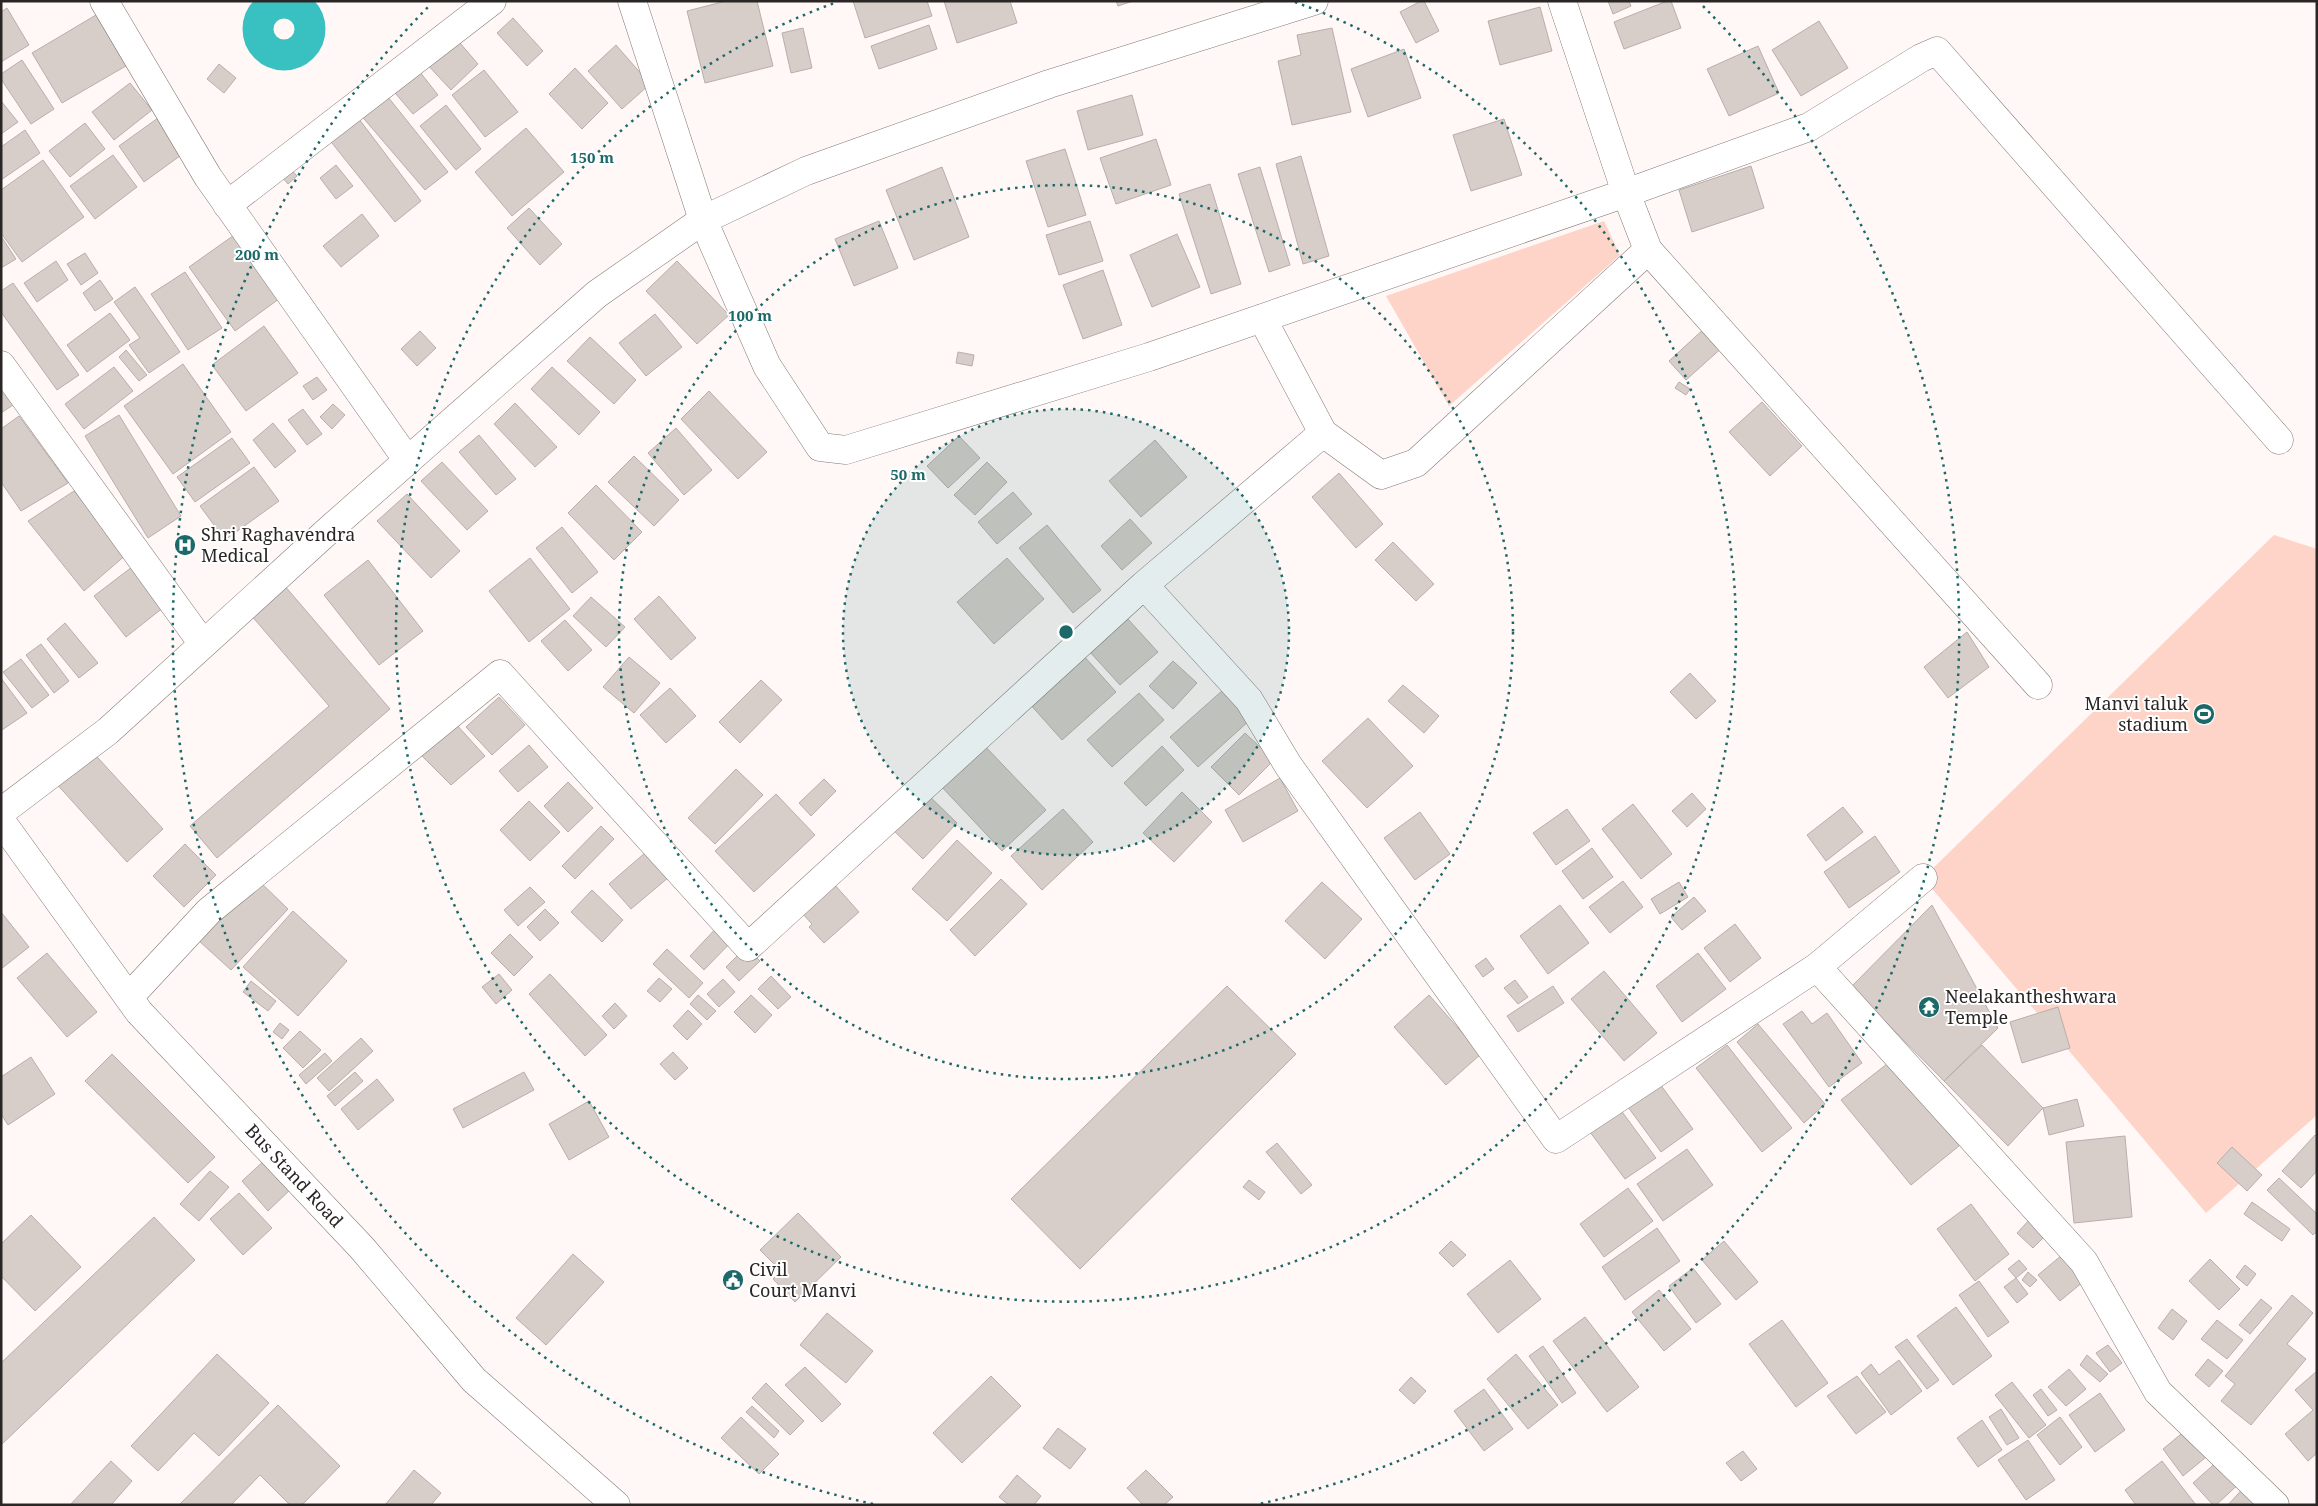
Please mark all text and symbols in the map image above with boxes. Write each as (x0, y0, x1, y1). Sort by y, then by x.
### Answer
text: 150 m (570, 147, 614, 167)
text: 200 m (235, 244, 279, 264)
text: 100 m (728, 305, 772, 325)
text: 50 m (890, 464, 926, 484)
place label: Shri Raghavendra Medical (201, 522, 355, 567)
hospital icon: Shri Raghavendra Medical (173, 533, 197, 557)
centre of rings (1057, 623, 1075, 641)
place label: Manvi taluk stadium (2085, 691, 2188, 736)
sports icon: Manvi taluk stadium (2192, 702, 2216, 726)
place label: Neelakantheshwara Temple (1945, 984, 2117, 1029)
temple icon: Neelakantheshwara Temple (1917, 995, 1941, 1019)
street label: Bus Stand Road (241, 1119, 349, 1232)
place label: Civil Court Manvi (749, 1257, 856, 1302)
public building icon: Civil Court Manvi (721, 1268, 745, 1292)

